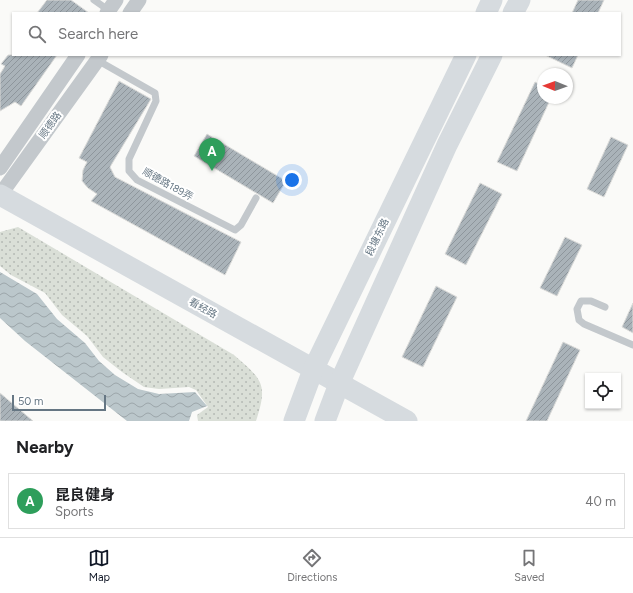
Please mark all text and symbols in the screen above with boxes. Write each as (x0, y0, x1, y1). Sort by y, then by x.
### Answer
search box (12, 12, 621, 56)
icon: search (26, 23, 48, 45)
text: Search here (58, 25, 138, 43)
north arrow (537, 68, 573, 104)
street label: 顺德路 (36, 109, 64, 141)
pin: A (199, 138, 225, 171)
street label: 顺德路189弄 (140, 165, 196, 203)
your location (282, 170, 302, 190)
street label: 段塘东路 (362, 216, 392, 258)
street label: 看经路 (187, 295, 219, 321)
map controls (585, 373, 621, 409)
button: locate (585, 373, 621, 409)
scale bar (12, 393, 106, 412)
text: 50 m (18, 395, 43, 408)
text: Nearby (16, 437, 74, 457)
text: 昆良健身 (55, 486, 115, 504)
text: A (25, 494, 35, 509)
text: 40 m (585, 494, 616, 509)
text: Sports (55, 504, 94, 519)
tab: Map (88, 547, 110, 584)
tab: Directions (287, 547, 337, 584)
tab: Saved (514, 547, 545, 584)

